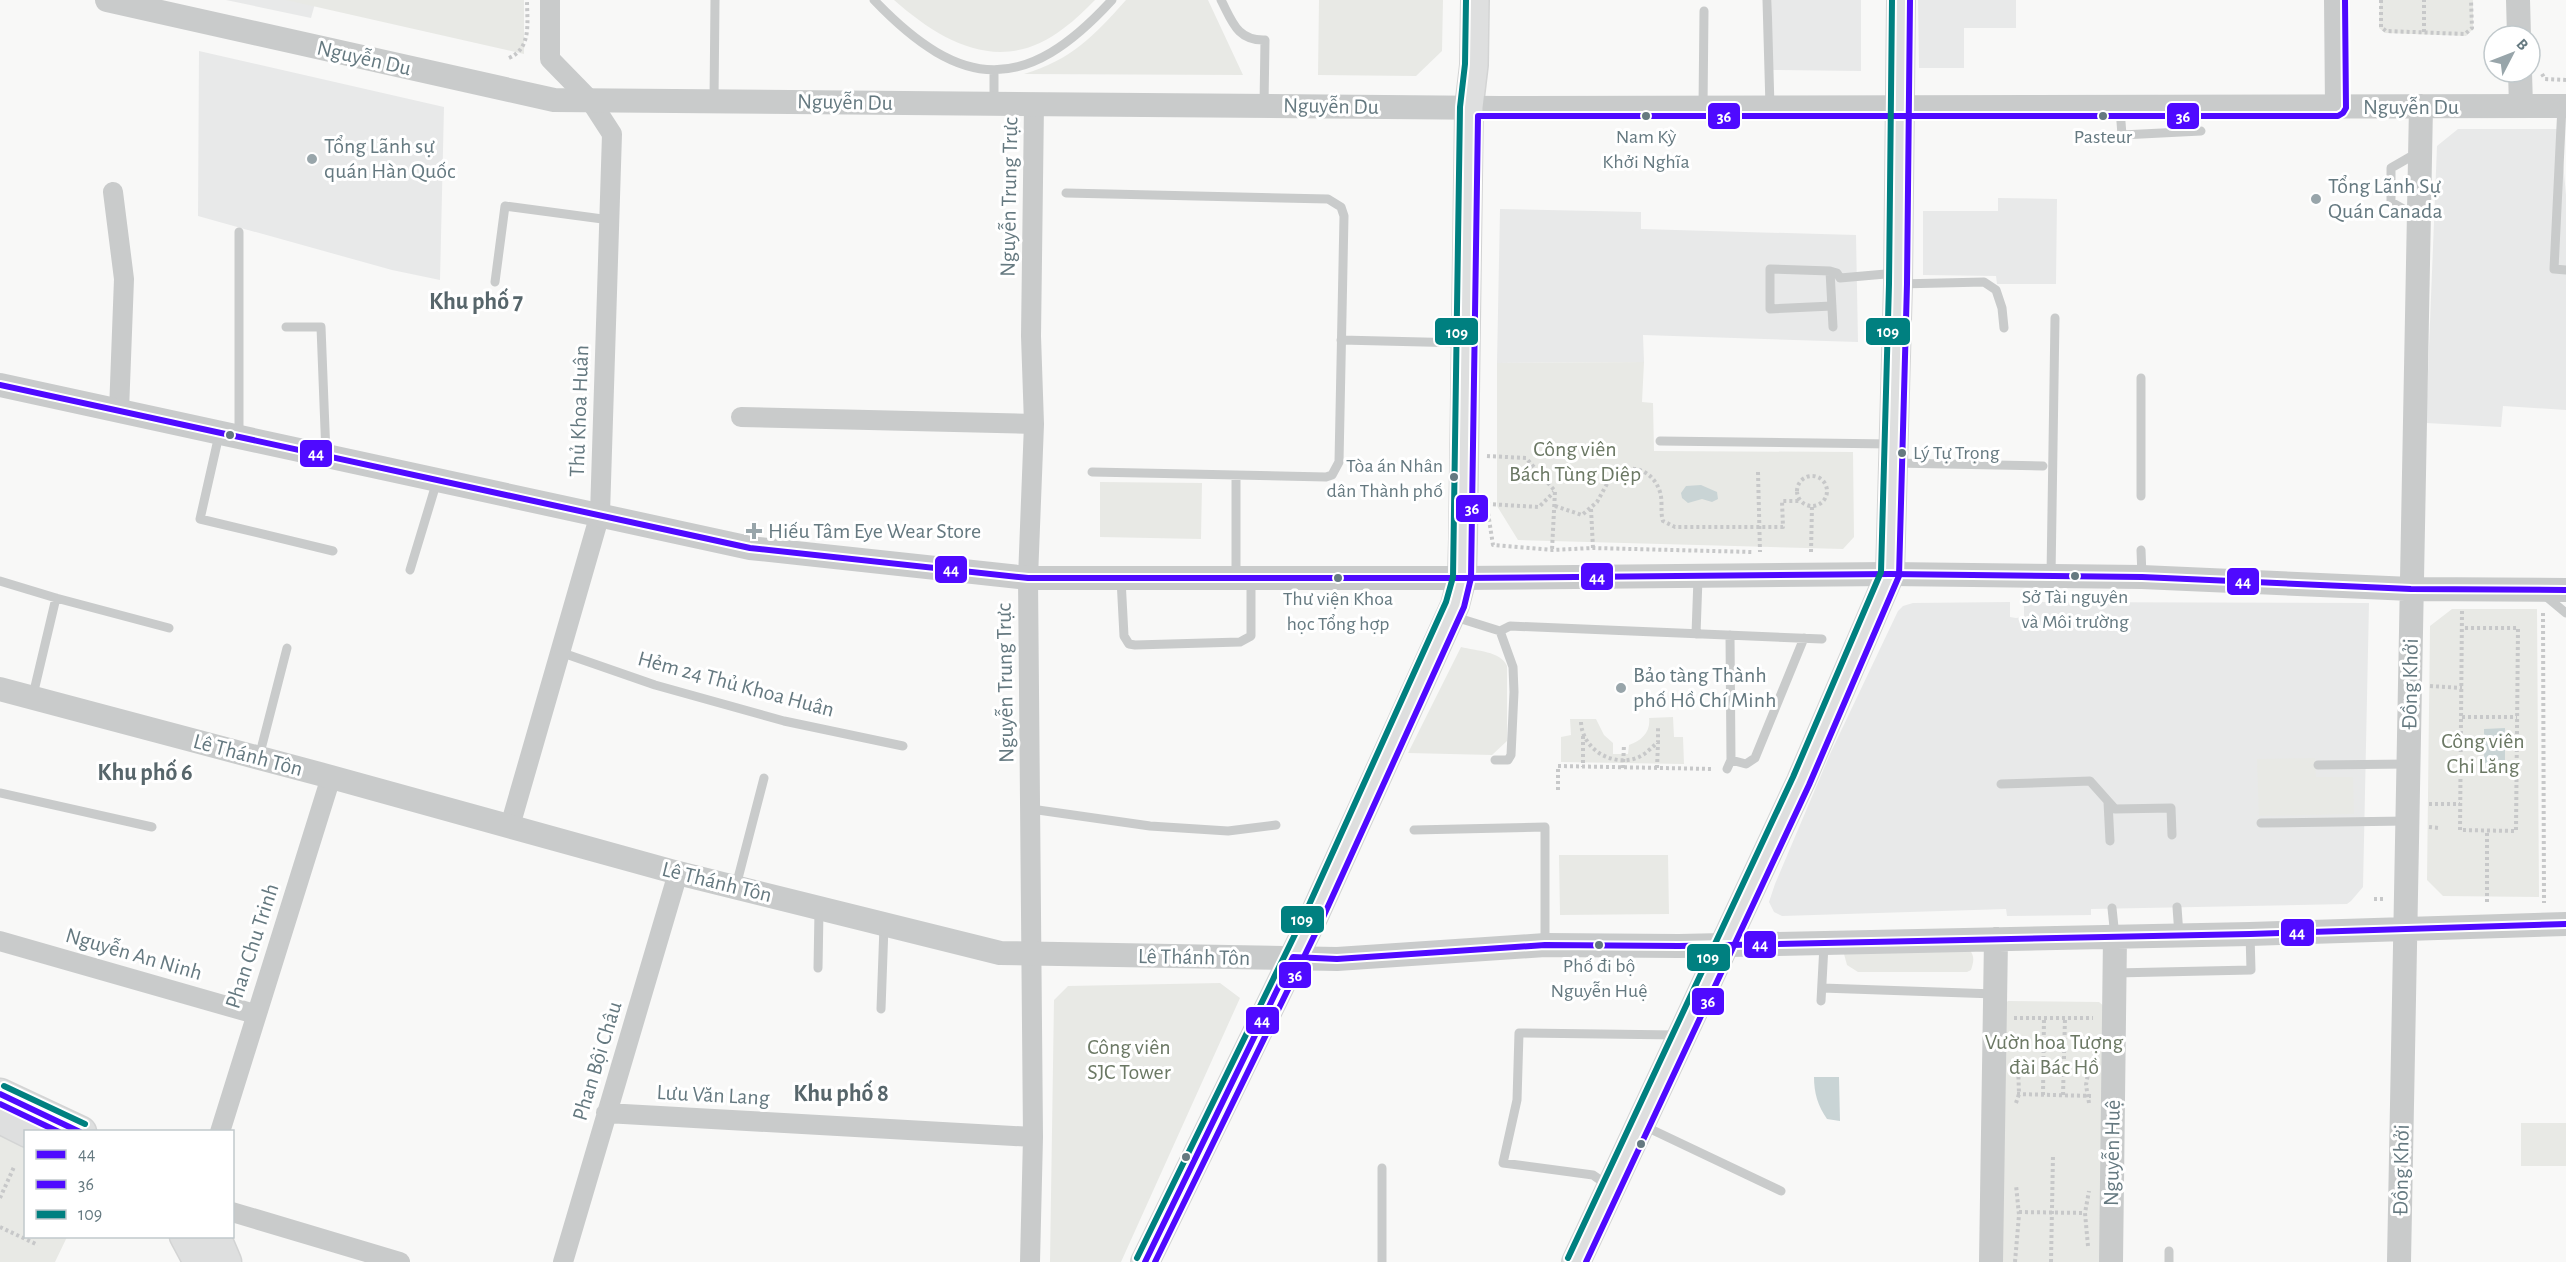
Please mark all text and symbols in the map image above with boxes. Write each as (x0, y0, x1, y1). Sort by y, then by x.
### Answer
north arrow (2482, 24, 2542, 84)
text: B (2513, 36, 2531, 53)
street label: Nguyễn Du (315, 37, 413, 79)
street label: Nguyễn Du (797, 90, 893, 114)
street label: Nguyễn Du (1283, 94, 1379, 118)
street label: Nguyễn Du (2363, 96, 2459, 118)
line badge: 36 (1707, 102, 1741, 130)
line badge: 36 (2166, 102, 2200, 130)
text: 36 (1717, 109, 1732, 125)
text: 36 (2176, 109, 2191, 125)
marker: Nam Kỳ Khởi Nghĩa (1640, 110, 1652, 122)
marker: Pasteur (2097, 110, 2109, 122)
street label: Nguyễn Trung Trực (997, 116, 1021, 277)
place label: Nam Kỳ Khởi Nghĩa (1602, 127, 1690, 172)
place label: Pasteur (2074, 127, 2133, 147)
place label: Tổng Lãnh sự quán Hàn Quốc (324, 135, 456, 182)
marker: Tổng Lãnh sự quán Hàn Quốc (305, 152, 319, 166)
place label: Tổng Lãnh Sự Quán Canada (2328, 175, 2443, 222)
marker: Tổng Lãnh Sự Quán Canada (2309, 192, 2323, 206)
district label: Khu phố 7 (429, 288, 523, 314)
line badge: 109 (1434, 317, 1479, 346)
line badge: 109 (1865, 317, 1911, 346)
text: 109 (1877, 324, 1899, 340)
text: 109 (1446, 325, 1468, 341)
street label: Thủ Khoa Huân (566, 345, 592, 477)
unlabelled marker (224, 429, 236, 441)
park label: Công viên Bách Tùng Diệp (1509, 438, 1641, 485)
line badge: 44 (299, 439, 333, 468)
place label: Lý Tự Trọng (1913, 443, 2000, 463)
text: 44 (308, 446, 324, 462)
marker: Lý Tự Trọng (1896, 447, 1908, 459)
place label: Tòa án Nhân dân Thành phố (1327, 456, 1443, 501)
marker: Tòa án Nhân dân Thành phố (1448, 471, 1460, 483)
line badge: 36 (1455, 494, 1489, 523)
text: 36 (1465, 501, 1480, 517)
place label: Hiếu Tâm Eye Wear Store (768, 520, 981, 542)
marker: Hiếu Tâm Eye Wear Store (745, 522, 763, 540)
line badge: 44 (934, 555, 968, 584)
text: 44 (943, 562, 959, 578)
line badge: 44 (1580, 562, 1614, 591)
line badge: 44 (2226, 567, 2260, 596)
text: 44 (1589, 570, 1605, 586)
marker: Sở Tài nguyên và Môi trường (2069, 570, 2081, 582)
marker: Thư viện Khoa học Tổng hợp (1332, 572, 1344, 584)
text: 44 (2235, 574, 2251, 590)
place label: Sở Tài nguyên và Môi trường (2021, 587, 2129, 632)
place label: Thư viện Khoa học Tổng hợp (1283, 589, 1393, 634)
street label: Nguyễn Trung Trực (993, 602, 1017, 763)
street label: Ðồng Khởi (2398, 638, 2422, 730)
street label: Hẻm 24 Thủ Khoa Huân (635, 647, 837, 721)
place label: Bảo tàng Thành phố Hồ Chí Minh (1633, 664, 1776, 711)
marker: Bảo tàng Thành phố Hồ Chí Minh (1614, 681, 1628, 695)
street label: Lê Thánh Tôn (191, 730, 305, 780)
park label: Công viên Chi Lăng (2441, 730, 2525, 777)
district label: Khu phố 6 (97, 759, 193, 785)
street label: Lê Thánh Tôn (660, 858, 774, 906)
street label: Phan Chu Trinh (221, 881, 283, 1011)
line badge: 109 (1280, 905, 1325, 934)
text: 109 (1291, 912, 1313, 928)
line badge: 44 (2280, 918, 2315, 947)
street label: Nguyễn An Ninh (63, 924, 205, 984)
text: 44 (2289, 925, 2305, 941)
line badge: 44 (1743, 930, 1777, 959)
text: 44 (1752, 937, 1768, 953)
marker: Phố đi bộ Nguyễn Huệ (1593, 939, 1605, 951)
line badge: 109 (1686, 943, 1731, 972)
street label: Lê Thánh Tôn (1138, 945, 1250, 969)
text: 109 (1697, 950, 1719, 966)
place label: Phố đi bộ Nguyễn Huệ (1551, 956, 1647, 1001)
line badge: 36 (1278, 961, 1312, 989)
text: 36 (1288, 968, 1303, 984)
line badge: 36 (1691, 987, 1725, 1016)
text: 36 (1701, 994, 1716, 1010)
street label: Phan Bội Châu (568, 999, 626, 1123)
line badge: 44 (1245, 1006, 1280, 1035)
text: 44 (1254, 1013, 1270, 1029)
park label: Vườn hoa Tượng đài Bác Hồ (1985, 1031, 2124, 1078)
park label: Công viên SJC Tower (1087, 1036, 1171, 1083)
district label: Khu phố 8 (793, 1080, 889, 1106)
street label: Lưu Văn Lang (656, 1081, 770, 1109)
street label: Nguyễn Huệ (2100, 1100, 2124, 1206)
street label: Ðồng Khởi (2389, 1124, 2413, 1216)
legend (24, 1130, 234, 1238)
unlabelled marker (1635, 1138, 1647, 1150)
text: 44 (78, 1146, 96, 1164)
unlabelled marker (1180, 1151, 1192, 1163)
text: 36 (78, 1176, 94, 1194)
text: 109 (78, 1206, 102, 1224)

